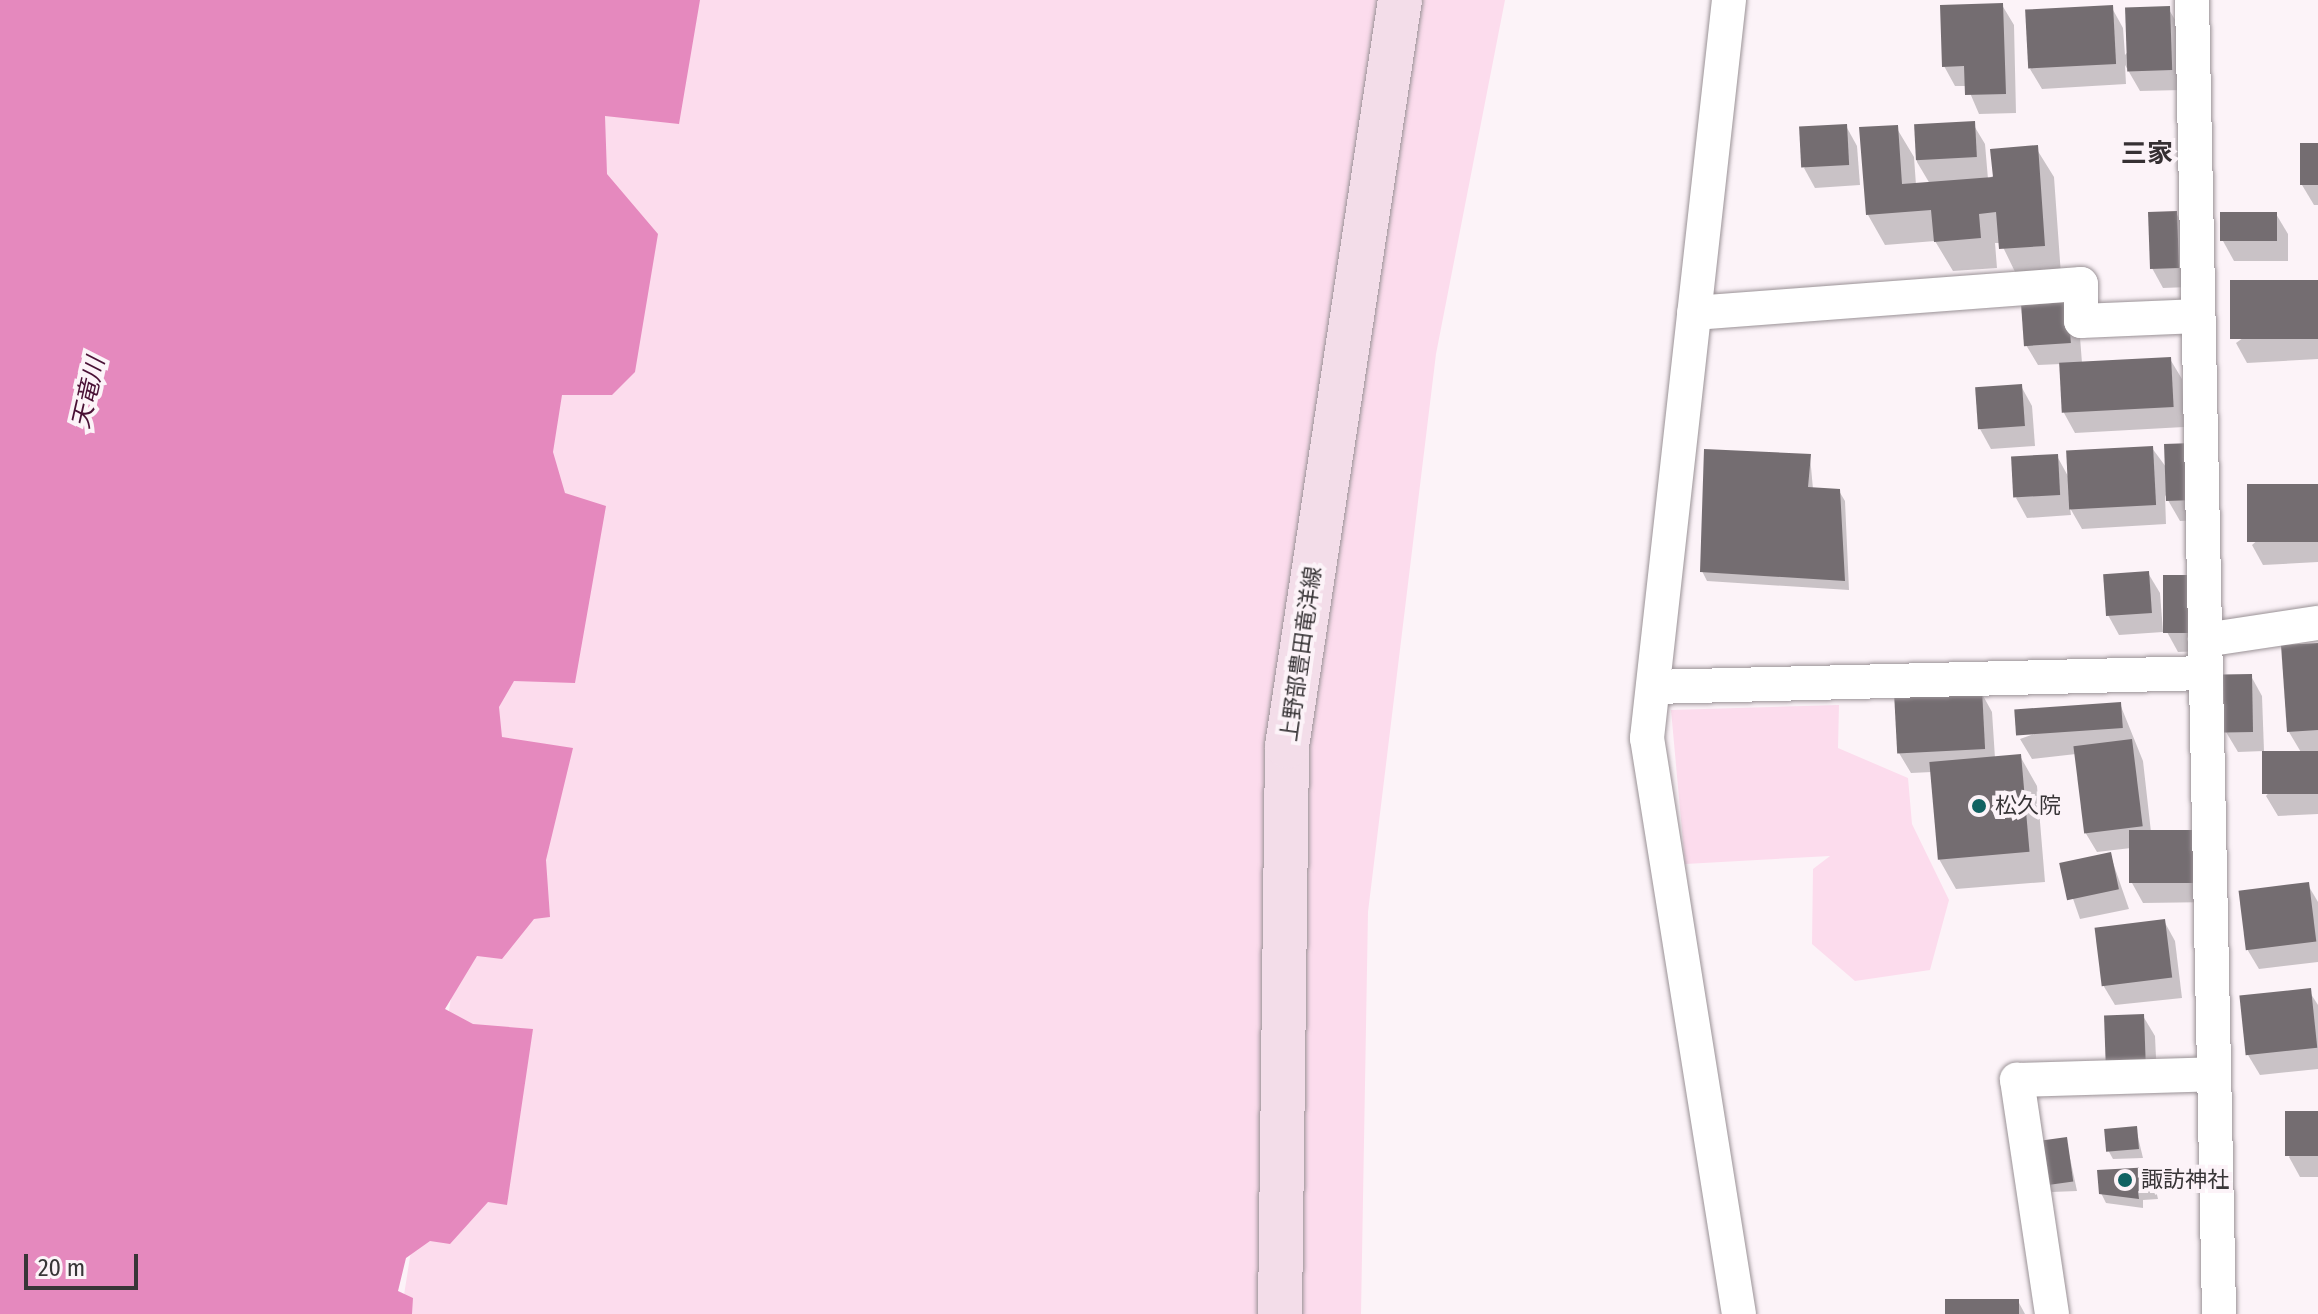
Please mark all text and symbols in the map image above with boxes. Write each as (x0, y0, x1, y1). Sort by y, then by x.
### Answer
district label: 三家 (2121, 138, 2173, 170)
water label: 天竜川 (67, 355, 111, 431)
street label: 上野部豊田竜洋線 (1276, 565, 1326, 743)
place label: 松久院 (1995, 793, 2061, 819)
marker: 松久院 (1970, 797, 1988, 815)
place label: 諏訪神社 (2141, 1167, 2229, 1193)
marker: 諏訪神社 (2116, 1171, 2134, 1189)
scale bar (28, 1238, 142, 1288)
text: 20 m (38, 1254, 85, 1282)

